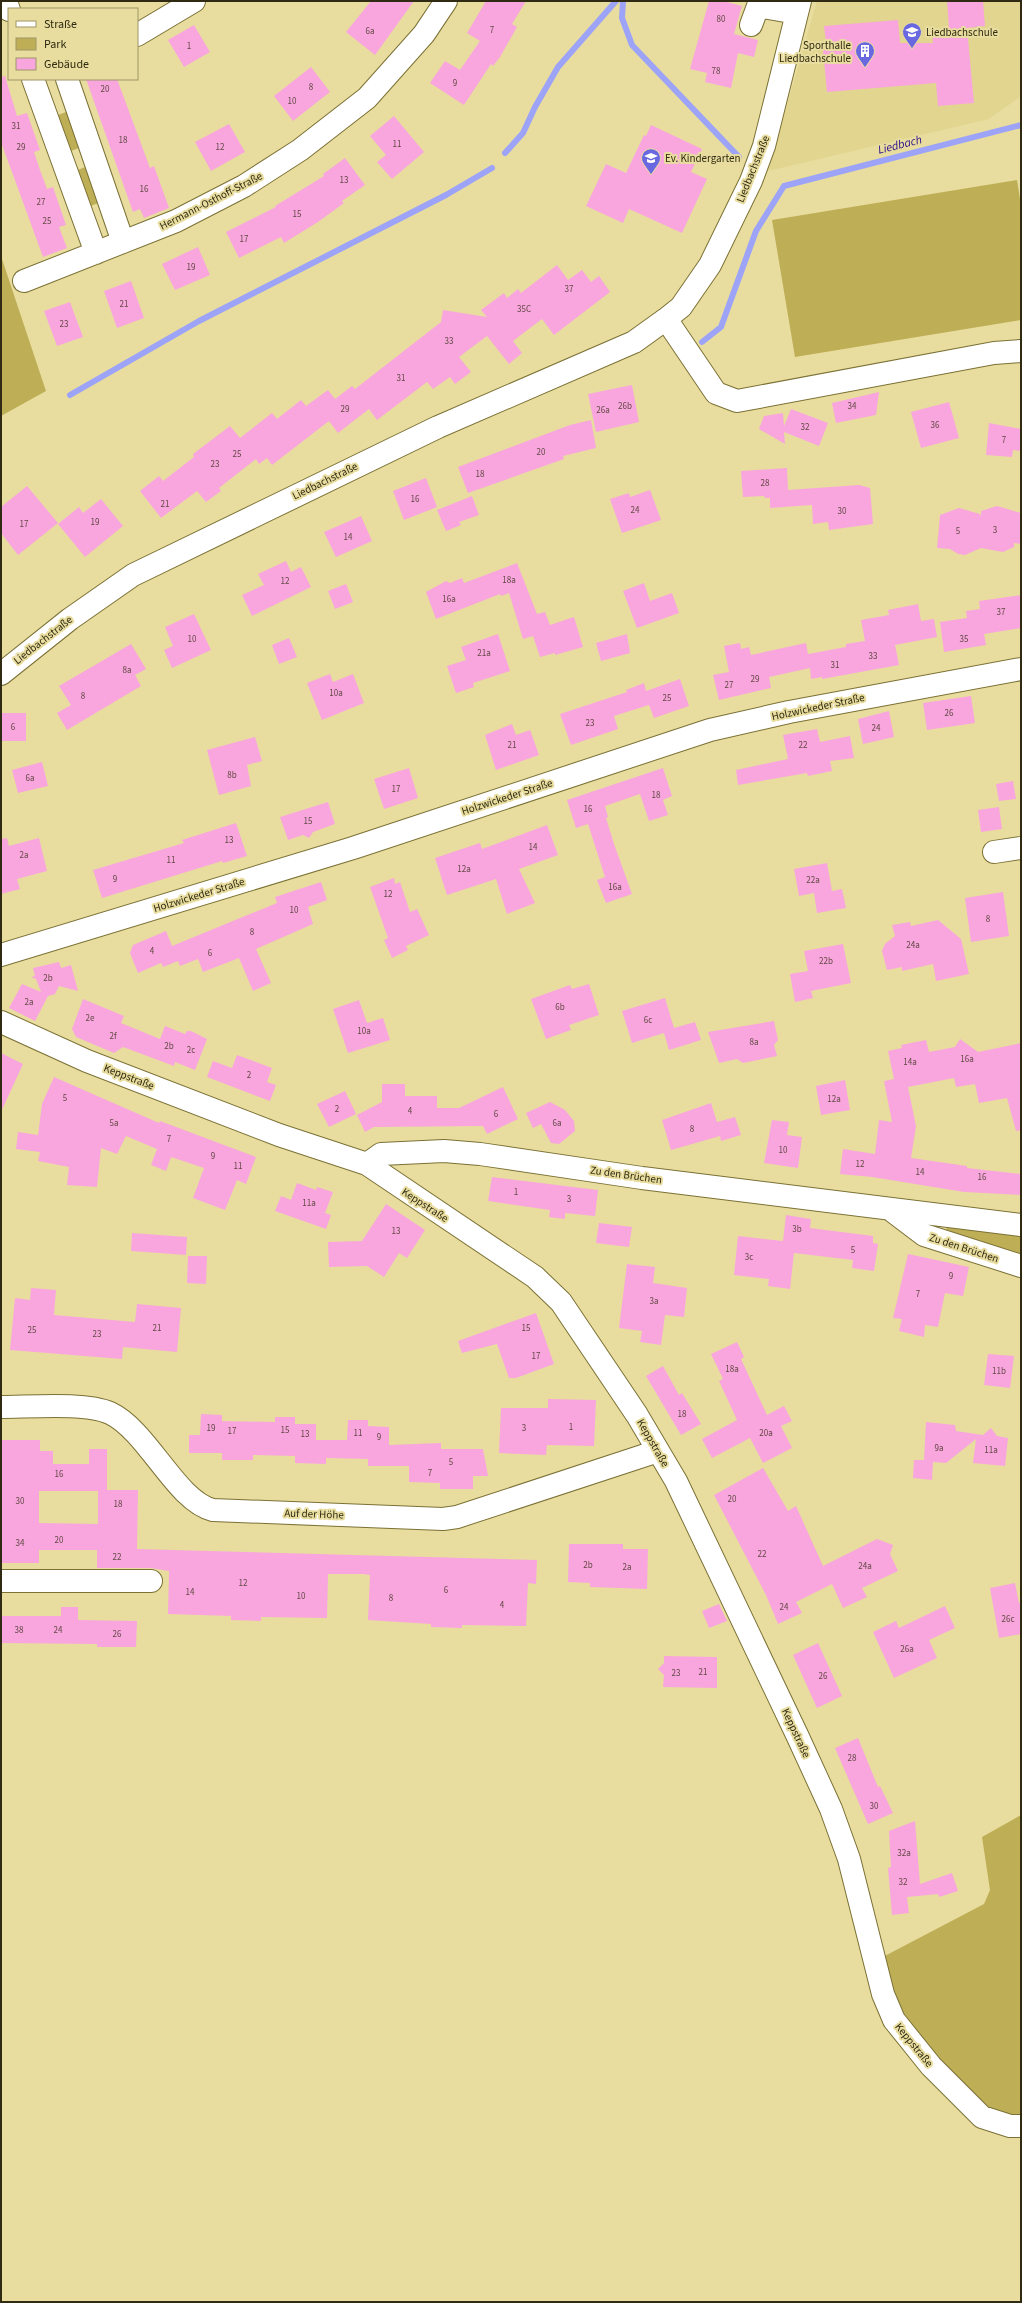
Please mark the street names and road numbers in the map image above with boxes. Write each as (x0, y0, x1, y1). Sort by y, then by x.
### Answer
street label: Liedbachstraße (733, 133, 773, 205)
street label: Hermann-Osthoff-Straße (157, 168, 265, 233)
street label: Liedbachstraße (290, 458, 361, 503)
street label: Liedbachstraße (10, 612, 76, 668)
street label: Holzwickeder Straße (770, 690, 866, 724)
street label: Holzwickeder Straße (460, 775, 555, 819)
street label: Holzwickeder Straße (152, 874, 247, 916)
street label: Keppstraße (102, 1061, 157, 1094)
street label: Zu den Brüchen (589, 1163, 663, 1187)
street label: Keppstraße (399, 1184, 452, 1226)
street label: Zu den Brüchen (927, 1230, 1001, 1266)
street label: Keppstraße (633, 1416, 673, 1470)
street label: Auf der Höhe (284, 1505, 345, 1523)
street label: Keppstraße (778, 1706, 814, 1761)
street label: Keppstraße (892, 2020, 937, 2071)

